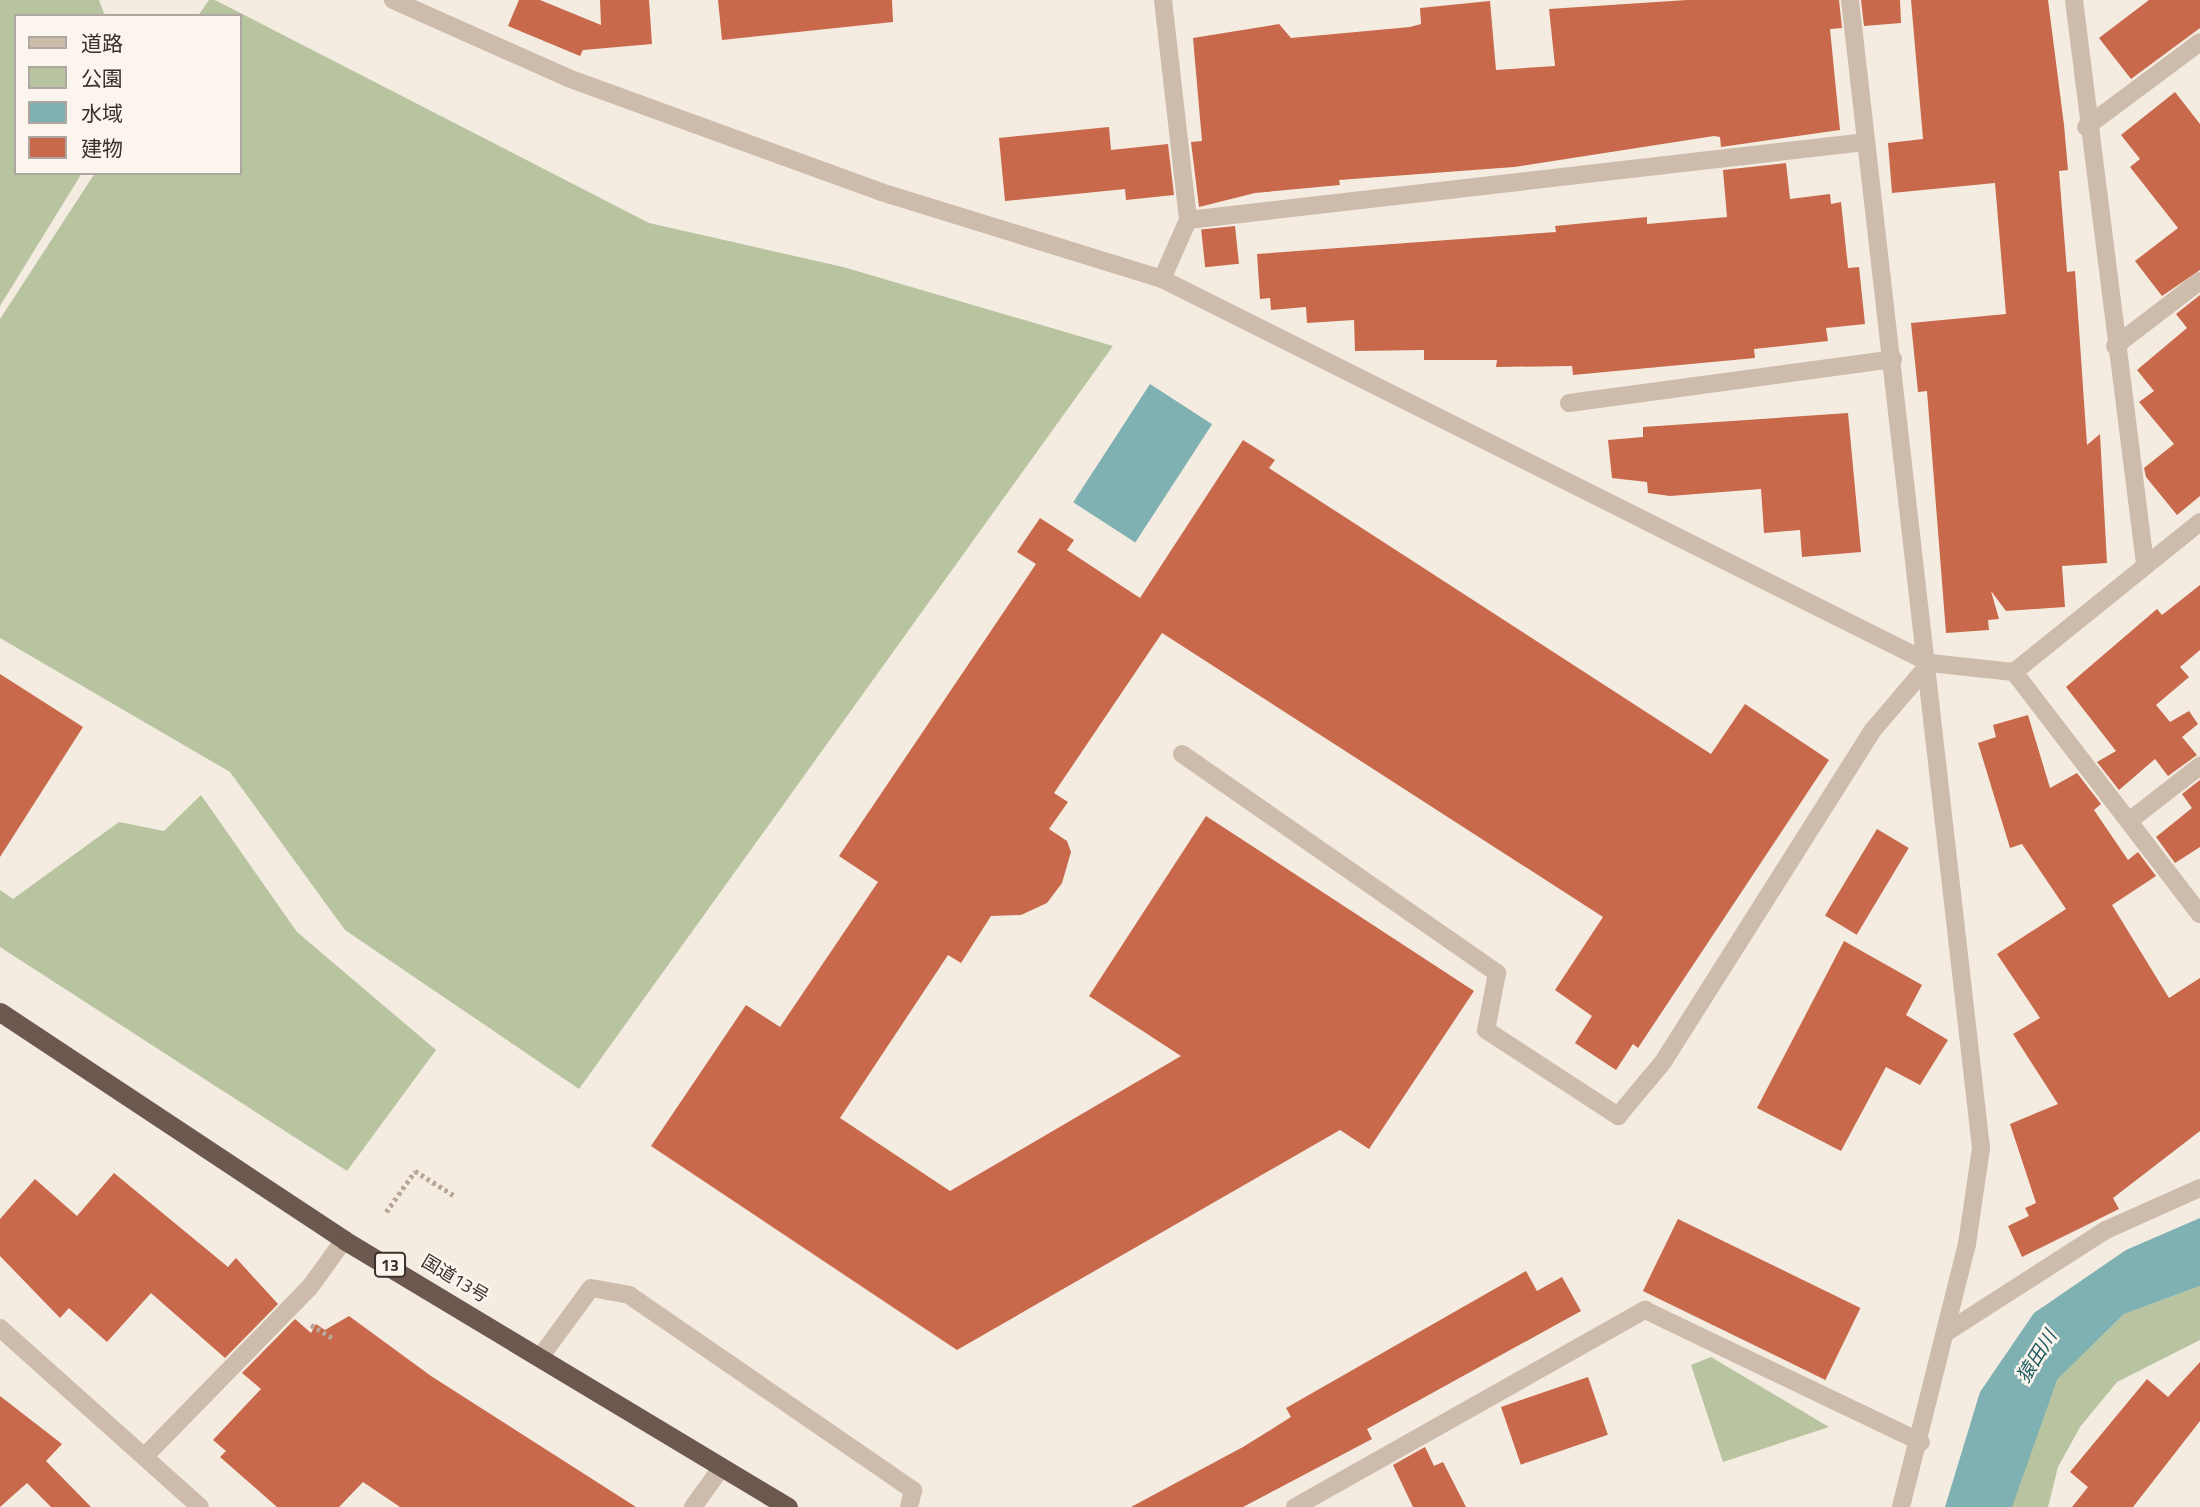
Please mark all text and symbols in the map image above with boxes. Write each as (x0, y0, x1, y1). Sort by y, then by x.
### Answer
legend (14, 14, 242, 175)
text: 道路 (81, 27, 123, 59)
text: 公園 (81, 62, 123, 94)
text: 水域 (81, 97, 123, 129)
text: 建物 (81, 132, 123, 164)
street label: 国道13号 (418, 1251, 492, 1307)
road number: 13 (372, 1252, 408, 1278)
water label: 猿田川 (2011, 1326, 2061, 1386)

